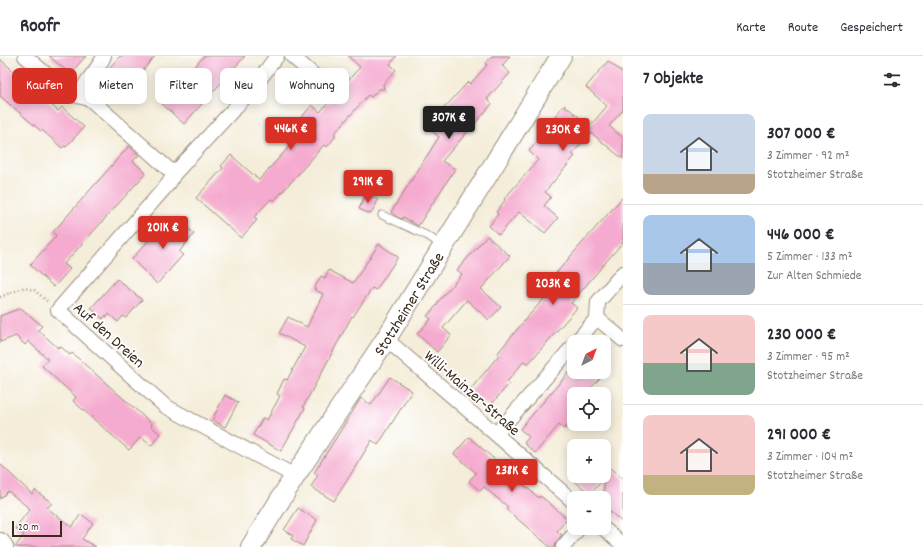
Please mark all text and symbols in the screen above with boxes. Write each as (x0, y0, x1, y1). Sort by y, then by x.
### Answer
text: Roofr (20, 14, 60, 41)
text: Karte (736, 18, 766, 38)
text: Route (788, 18, 818, 38)
text: Gespeichert (840, 18, 903, 38)
chip: Kaufen (12, 68, 77, 104)
chip: Mieten (85, 68, 147, 104)
chip: Filter (155, 68, 212, 104)
chip: Neu (220, 68, 267, 104)
chip: Wohnung (275, 68, 349, 104)
text: 7 Objekte (643, 68, 703, 92)
icon: filters (881, 69, 903, 91)
pin: 307K € (416, 106, 482, 140)
text: 307K € (432, 109, 466, 128)
pin: 446K € (258, 117, 324, 151)
pin: 230K € (530, 118, 596, 152)
text: 446K € (274, 120, 308, 139)
text: 230K € (546, 121, 580, 140)
text: 307 000 € (767, 123, 835, 147)
icon: home (675, 130, 723, 178)
text: 3 Zimmer · 92 m² (767, 147, 849, 166)
text: Stotzheimer Straße (767, 166, 863, 185)
pin: 291K € (335, 170, 401, 204)
text: 291K € (353, 173, 383, 192)
pin: 201K € (130, 216, 196, 250)
text: 201K € (147, 219, 179, 238)
text: 446 000 € (767, 224, 835, 248)
icon: home (675, 231, 723, 279)
street label: Stotzheimer Straße (369, 248, 451, 361)
text: 5 Zimmer · 133 m² (767, 248, 852, 267)
text: Zur Alten Schmiede (767, 267, 862, 286)
pin: 203K € (520, 272, 586, 306)
text: 203K € (536, 275, 570, 294)
street label: Auf den Dreien (68, 297, 149, 374)
text: 230 000 € (767, 324, 836, 348)
icon: home (675, 331, 723, 379)
north arrow (567, 335, 611, 379)
map controls (567, 335, 611, 535)
street label: Willi-Mainzer-Straße (418, 346, 525, 442)
text: 3 Zimmer · 95 m² (767, 348, 850, 367)
text: Stotzheimer Straße (767, 367, 863, 386)
button: locate (567, 387, 611, 431)
text: 291 000 € (767, 424, 831, 448)
icon: home (675, 431, 723, 479)
button: + (567, 439, 611, 483)
text: 3 Zimmer · 104 m² (767, 448, 853, 467)
pin: 238K € (479, 459, 545, 493)
text: 238K € (496, 462, 528, 481)
text: Stotzheimer Straße (767, 467, 863, 486)
button: − (567, 491, 611, 535)
scale bar (12, 519, 62, 538)
text: 20 m (18, 520, 39, 536)

